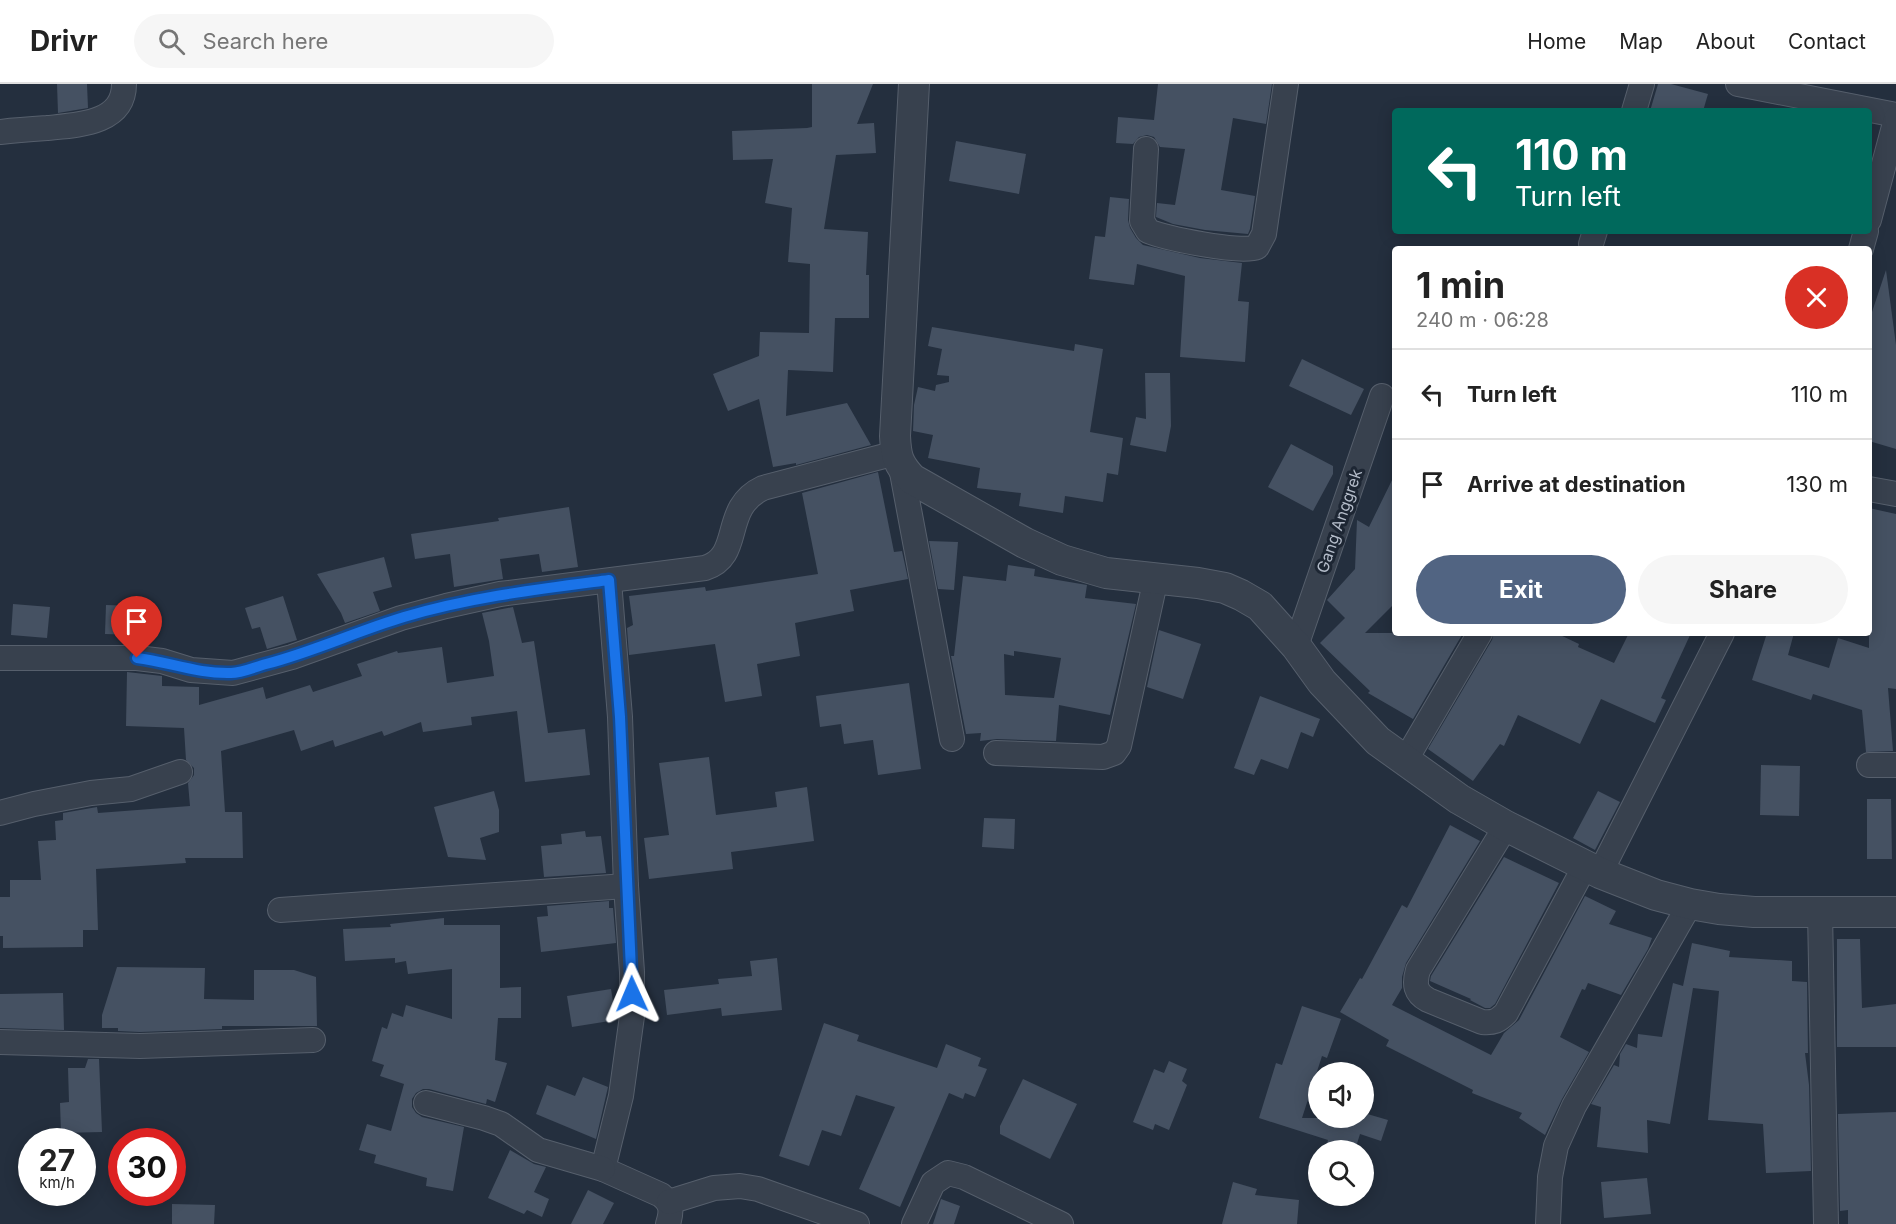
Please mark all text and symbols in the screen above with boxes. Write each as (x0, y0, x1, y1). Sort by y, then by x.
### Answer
search box (134, 14, 554, 68)
text: Drivr (30, 24, 98, 58)
icon: search (155, 25, 188, 58)
text: Search here (203, 28, 328, 54)
text: Home (1527, 29, 1586, 54)
text: Map (1619, 29, 1663, 54)
text: About (1696, 29, 1755, 54)
text: Contact (1788, 29, 1866, 54)
text: 110 m (1515, 129, 1628, 180)
icon: left (1416, 132, 1494, 210)
text: Turn left (1515, 180, 1621, 213)
text: 1 min (1416, 263, 1505, 307)
button: close (1785, 266, 1848, 329)
text: 240 m · 06:28 (1416, 308, 1549, 332)
icon: left (1416, 378, 1449, 411)
text: Turn left (1467, 381, 1557, 407)
text: 110 m (1791, 381, 1848, 407)
street label: Gang Anggrek (1312, 466, 1366, 576)
icon: arrive (1416, 468, 1449, 501)
text: Arrive at destination (1467, 471, 1686, 497)
text: 130 m (1786, 471, 1848, 497)
button: Exit (1416, 555, 1626, 624)
button: Share (1638, 555, 1848, 624)
pin (111, 596, 162, 658)
icon: arrive (120, 605, 153, 638)
position arrow (600, 962, 664, 1026)
map controls (1308, 1062, 1374, 1206)
button: sound (1308, 1062, 1374, 1128)
speed limit sign: 30 (108, 1128, 186, 1206)
button: search (1308, 1140, 1374, 1206)
text: 27 (39, 1142, 75, 1178)
text: km/h (39, 1173, 75, 1192)

